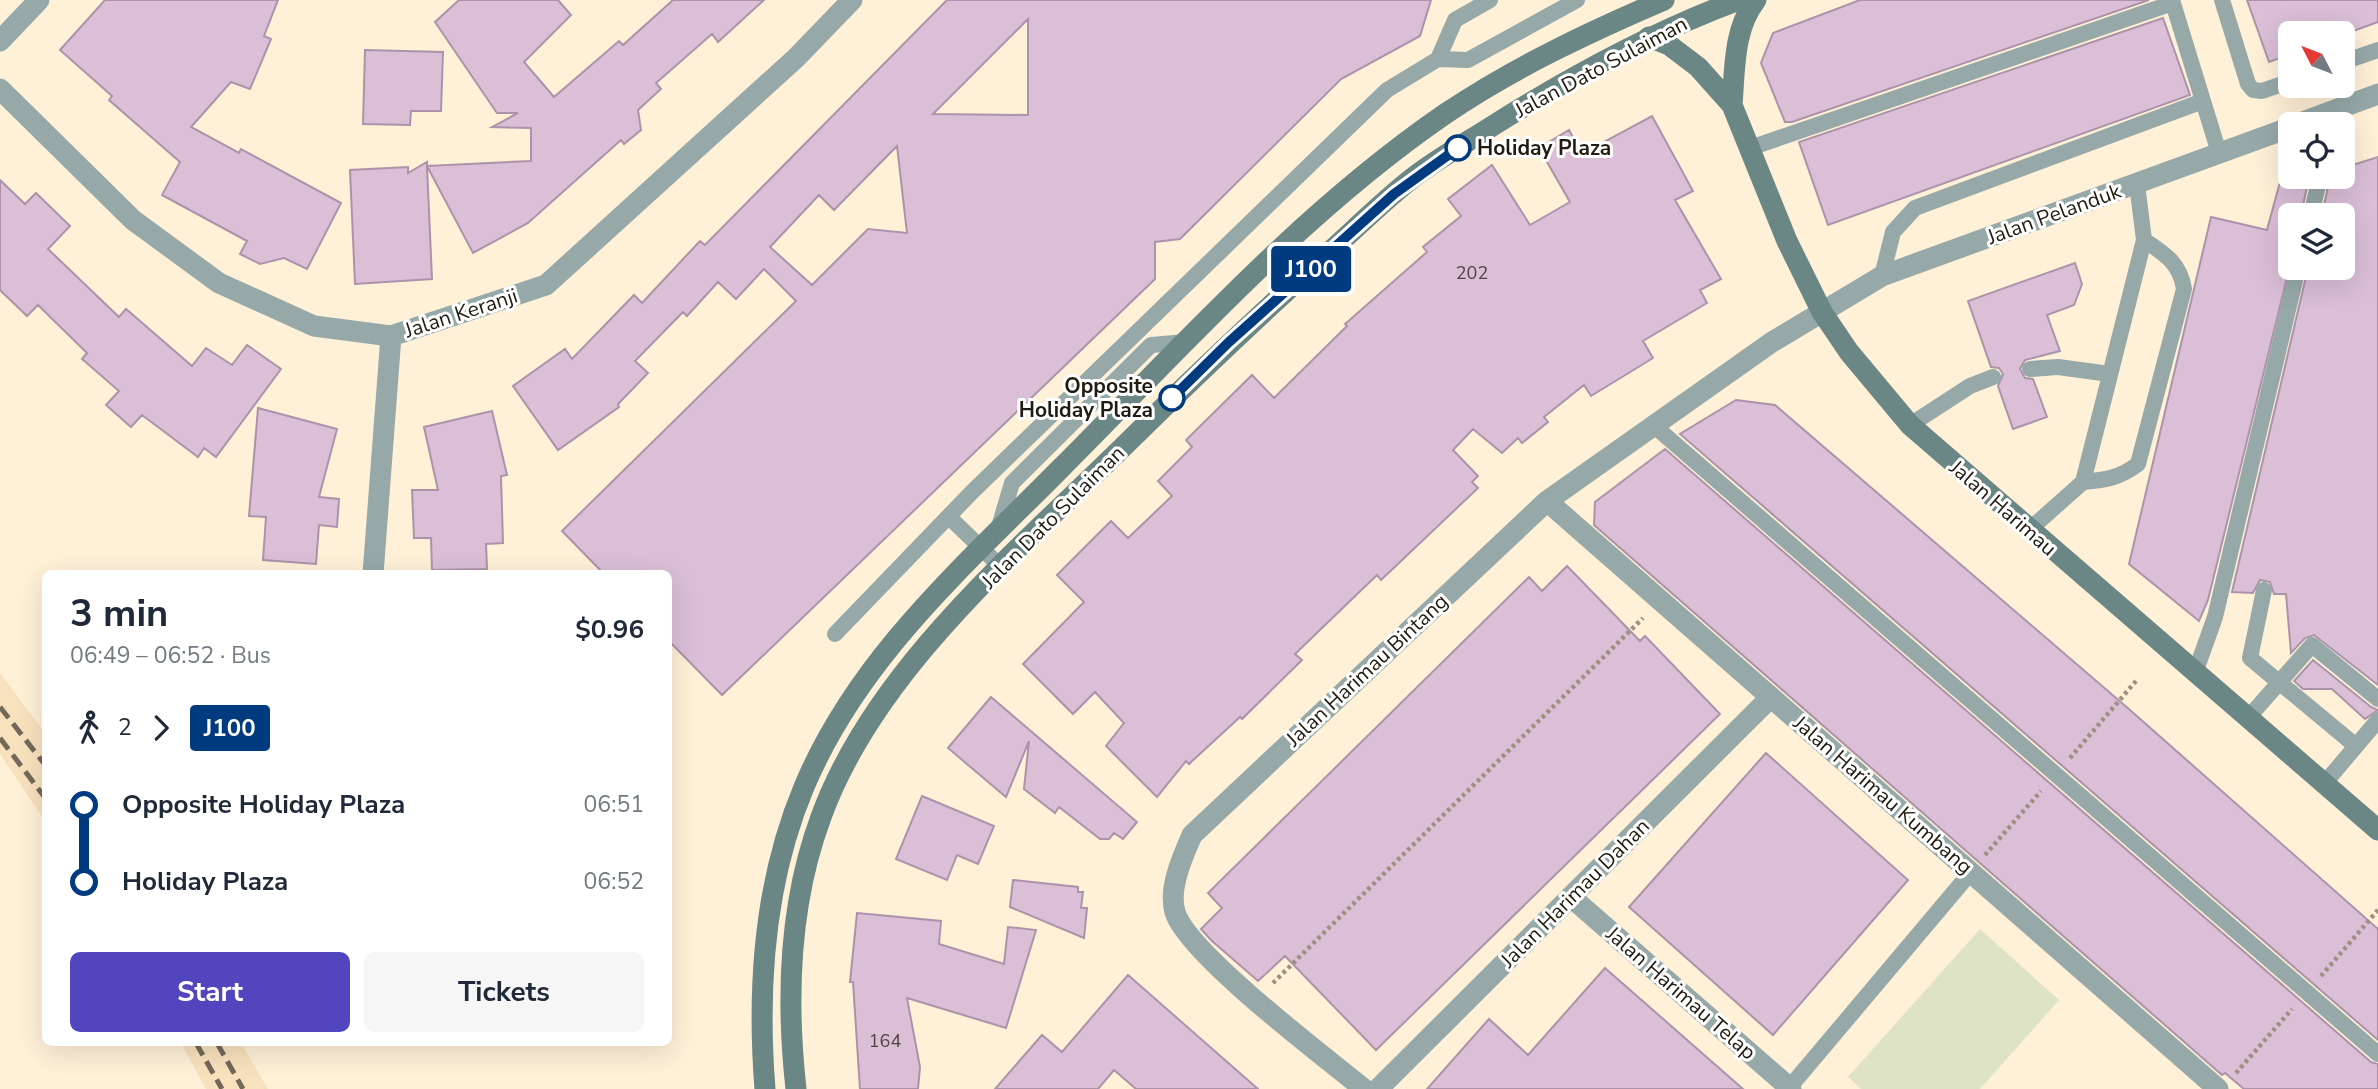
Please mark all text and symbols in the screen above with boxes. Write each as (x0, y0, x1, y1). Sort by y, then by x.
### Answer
street label: Jalan Dato Sulaiman (1509, 10, 1692, 125)
north arrow (2278, 21, 2356, 98)
map controls (2278, 21, 2355, 280)
button: locate (2278, 112, 2355, 189)
place label: Holiday Plaza (1477, 134, 1611, 162)
marker: Holiday Plaza (1445, 135, 1471, 161)
street label: Jalan Pelanduk (1982, 177, 2125, 252)
button: layers (2278, 203, 2355, 280)
line badge: J100 (1262, 246, 1360, 292)
text: J100 (1285, 253, 1337, 285)
house number: 202 (1456, 261, 1488, 285)
street label: Jalan Keranji (400, 282, 521, 345)
place label: Opposite Holiday Plaza (1019, 372, 1153, 424)
marker: Opposite Holiday Plaza (1159, 385, 1185, 411)
street label: Jalan Dato Sulaiman (975, 439, 1131, 595)
street label: Jalan Harimau (1943, 453, 2062, 562)
street label: Jalan Harimau Bintang (1279, 587, 1454, 753)
text: 3 min (70, 588, 168, 639)
text: $0.96 (575, 612, 644, 647)
text: 06:49 – 06:52 · Bus (70, 640, 271, 671)
icon: walk (70, 709, 108, 747)
icon: forward (142, 709, 180, 747)
street label: Jalan Harimau Kumbang (1787, 709, 1978, 881)
text: 2 (118, 712, 132, 743)
text: J100 (204, 712, 256, 744)
text: Opposite Holiday Plaza (122, 787, 405, 822)
text: 06:51 (584, 789, 644, 820)
street label: Jalan Harimau Dahan (1494, 812, 1656, 974)
text: Holiday Plaza (122, 864, 288, 899)
text: 06:52 (584, 866, 644, 897)
street label: Jalan Harimau Telap (1599, 919, 1762, 1066)
button: Start (70, 952, 350, 1032)
button: Tickets (364, 952, 644, 1032)
house number: 164 (869, 1029, 901, 1053)

